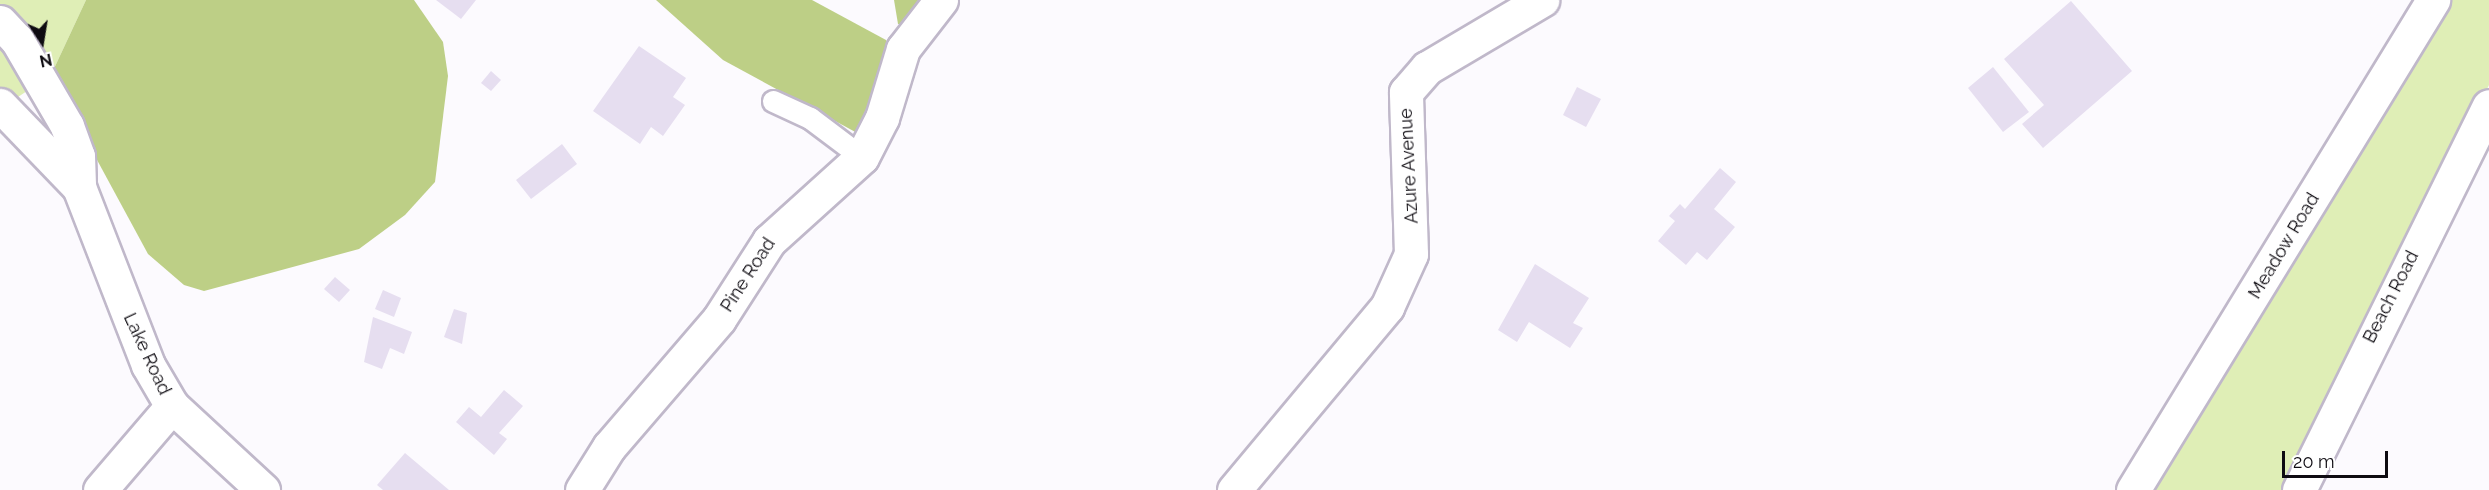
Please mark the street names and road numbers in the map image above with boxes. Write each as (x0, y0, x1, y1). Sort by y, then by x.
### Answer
street label: Azure Avenue (1395, 107, 1423, 225)
street label: Meadow Road (2244, 189, 2324, 303)
street label: Pine Road (716, 234, 780, 316)
street label: Beach Road (2359, 247, 2423, 347)
street label: Lake Road (119, 310, 175, 398)

